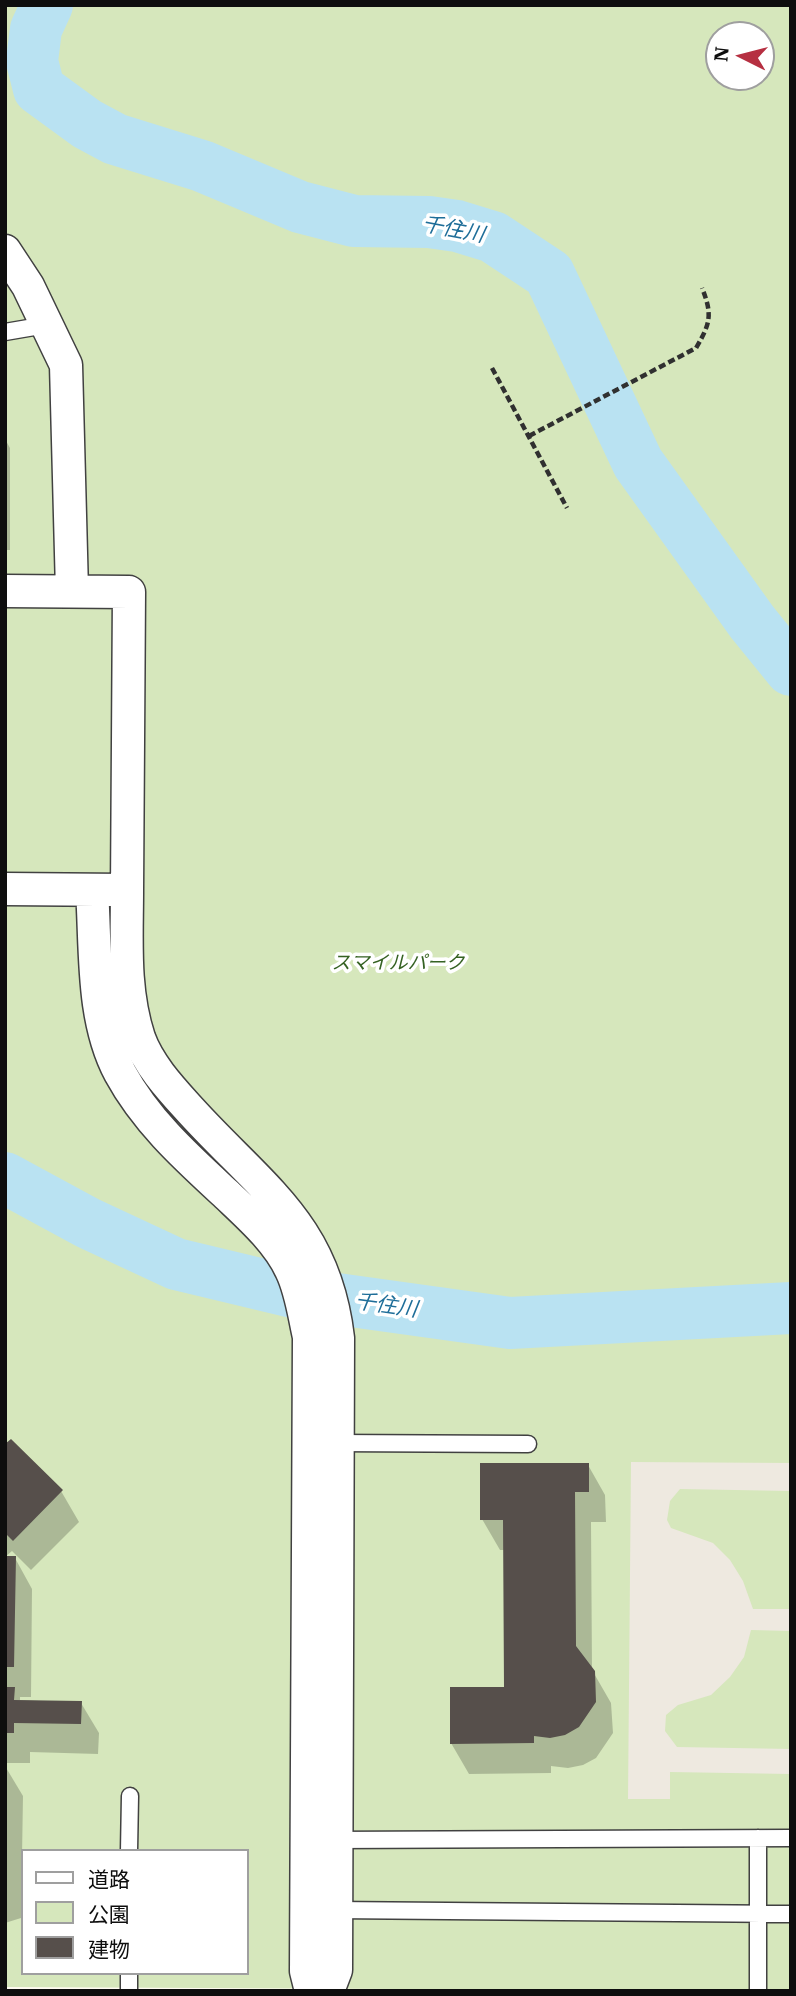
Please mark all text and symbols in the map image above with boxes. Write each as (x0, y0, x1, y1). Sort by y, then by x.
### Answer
north arrow (705, 21, 775, 91)
text: N (708, 45, 734, 63)
water label: 千住川 (420, 212, 486, 248)
park label: スマイルパーク (332, 953, 464, 975)
water label: 千住川 (353, 1289, 419, 1323)
legend (21, 1849, 248, 1975)
text: 道路 (88, 1865, 130, 1893)
text: 公園 (88, 1900, 130, 1928)
text: 建物 (88, 1935, 130, 1963)

